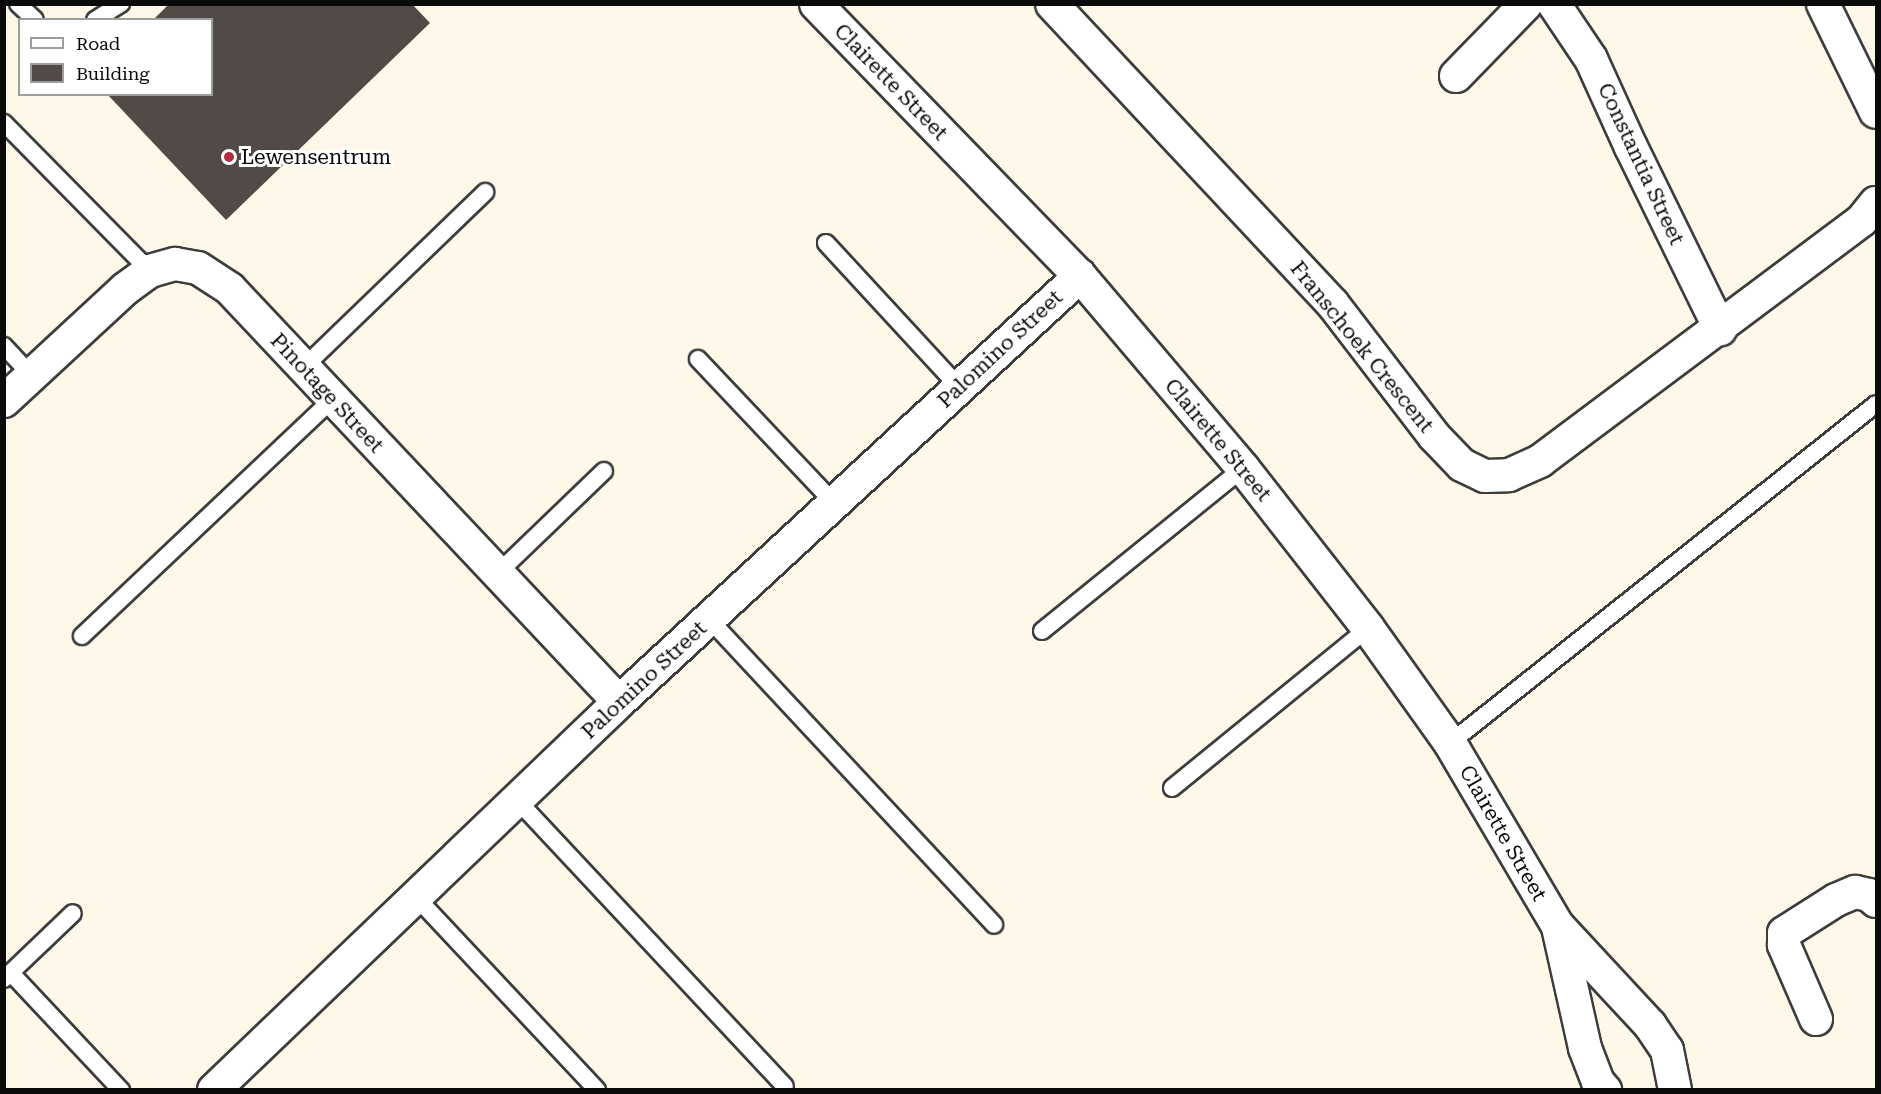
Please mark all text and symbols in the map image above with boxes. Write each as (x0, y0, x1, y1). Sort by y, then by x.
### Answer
legend (18, 18, 213, 96)
street label: Clairette Street (829, 18, 953, 146)
text: Road (76, 33, 120, 54)
text: Building (76, 63, 150, 84)
street label: Constantia Street (1592, 79, 1690, 249)
place label: Lewensentrum (241, 144, 391, 170)
marker: Lewensentrum (222, 150, 236, 164)
street label: Franschoek Crescent (1285, 256, 1439, 438)
street label: Palomino Street (932, 285, 1068, 413)
street label: Pinotage Street (265, 328, 389, 458)
street label: Clairette Street (1159, 374, 1277, 506)
street label: Palomino Street (576, 616, 712, 744)
street label: Clairette Street (1454, 761, 1552, 905)

